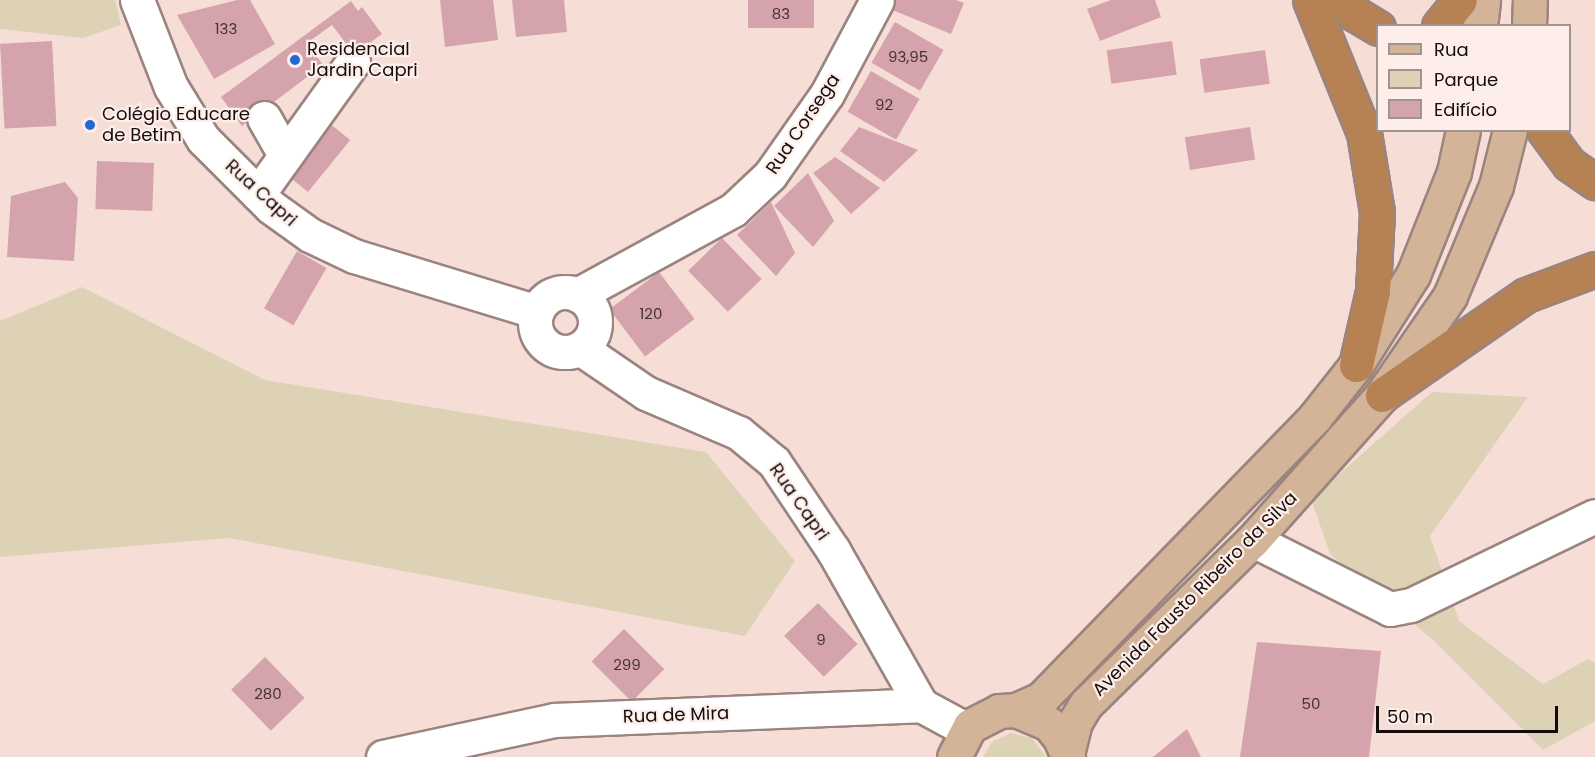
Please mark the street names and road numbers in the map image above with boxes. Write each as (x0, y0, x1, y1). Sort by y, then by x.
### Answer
street label: Rua Corsega (761, 70, 845, 178)
street label: Rua Capri (221, 155, 301, 231)
street label: Rua Capri (765, 459, 833, 545)
street label: Avenida Fausto Ribeiro da Silva (1088, 487, 1302, 701)
street label: Rua de Mira (622, 702, 730, 728)

